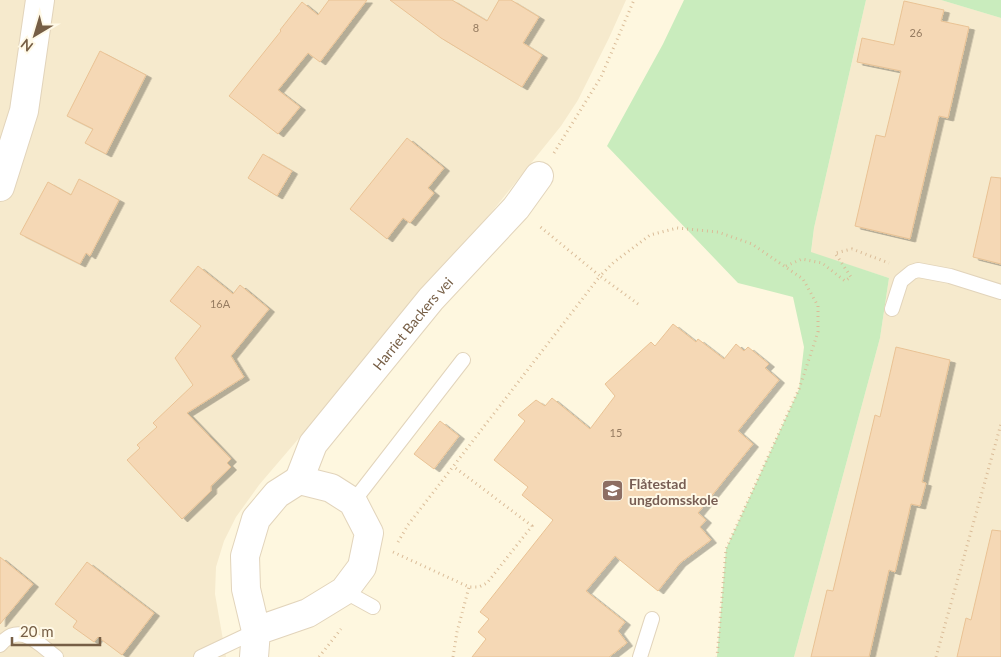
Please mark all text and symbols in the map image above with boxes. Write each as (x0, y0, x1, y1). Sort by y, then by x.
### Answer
north arrow (10, 10, 60, 60)
house number: 8 (473, 21, 479, 34)
house number: 26 (910, 26, 922, 39)
text: N (17, 36, 36, 56)
street label: Harriet Backers vei (369, 273, 456, 373)
house number: 16A (210, 297, 231, 310)
house number: 15 (610, 426, 622, 439)
place label: Flåtestad ungdomsskole (629, 475, 719, 508)
school or university icon: Flåtestad ungdomsskole (601, 479, 625, 503)
scale bar (12, 614, 100, 646)
text: 20 m (20, 622, 54, 640)

